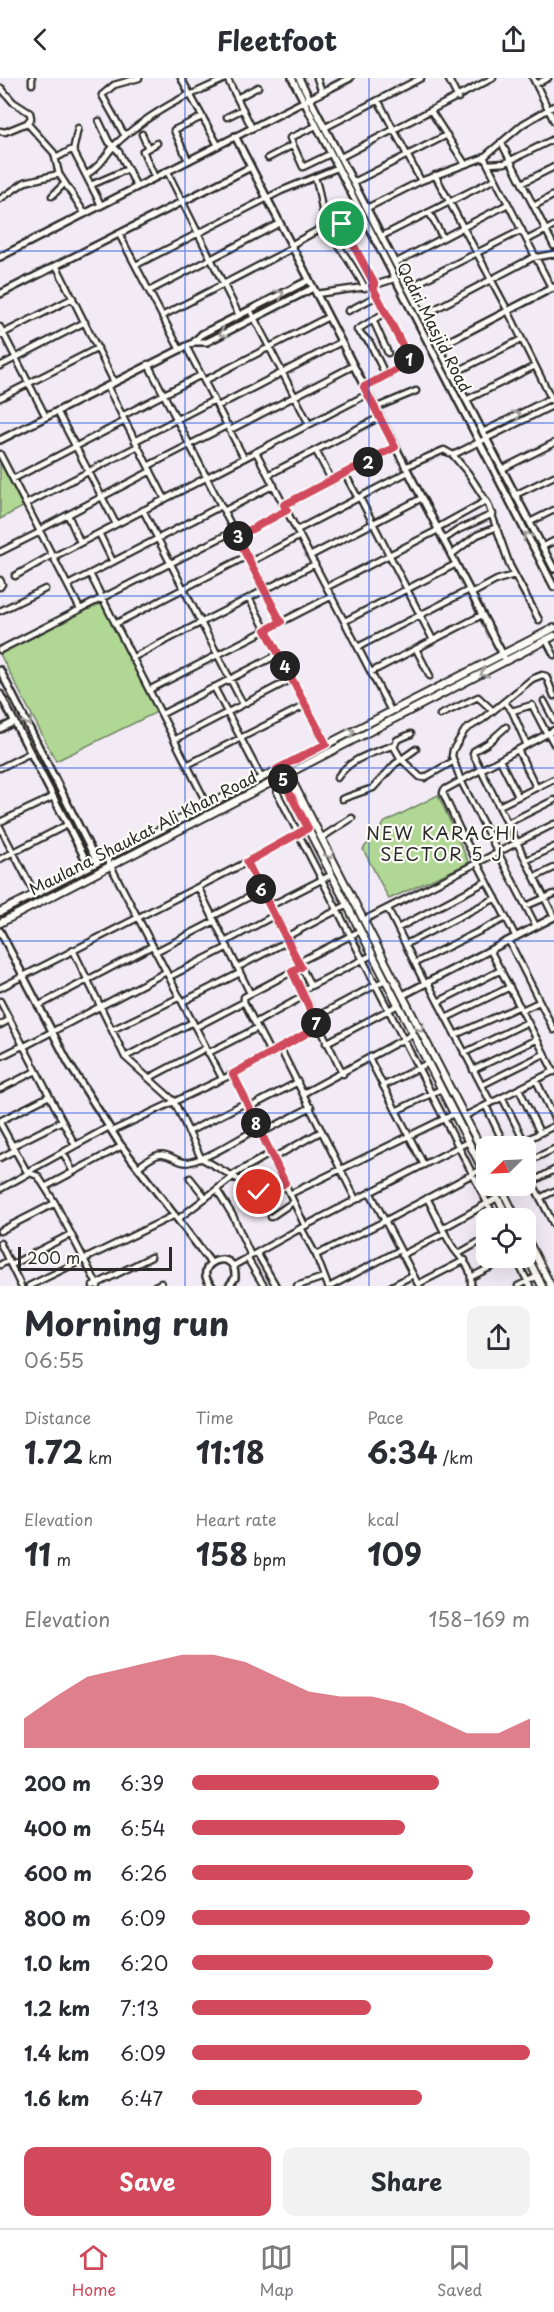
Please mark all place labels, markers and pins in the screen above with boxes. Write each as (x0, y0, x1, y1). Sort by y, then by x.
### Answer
pin (316, 198, 367, 249)
pin: 1 (394, 344, 424, 374)
pin: 2 (353, 447, 383, 477)
pin: 3 (223, 521, 253, 551)
pin: 4 (270, 651, 300, 681)
pin: 5 (268, 764, 298, 794)
pin: 6 (246, 874, 276, 904)
pin: 7 (301, 1008, 331, 1038)
pin: 8 (241, 1108, 271, 1138)
pin (233, 1166, 284, 1217)

